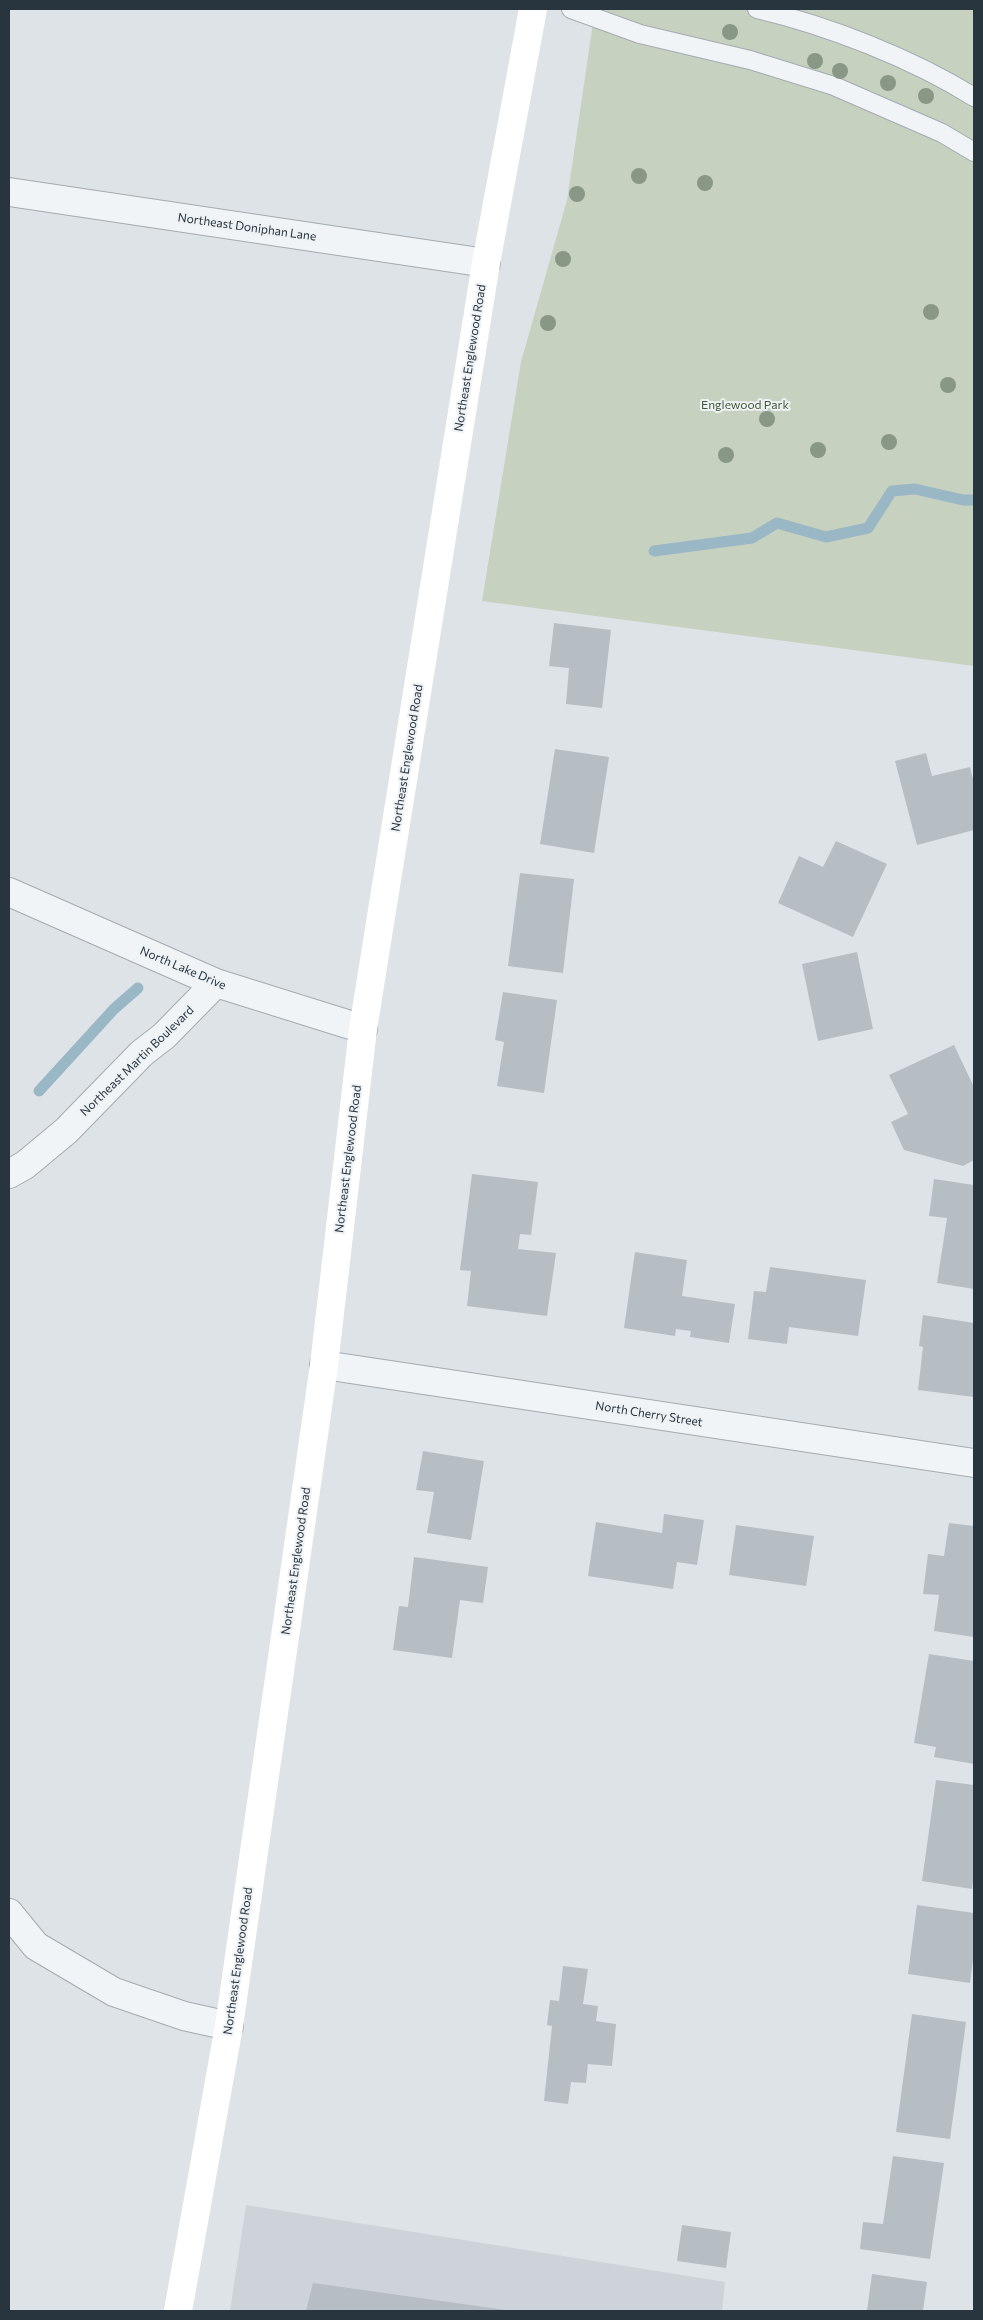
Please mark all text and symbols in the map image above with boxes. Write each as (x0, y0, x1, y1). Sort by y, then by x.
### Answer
street label: Northeast Doniphan Lane (177, 210, 317, 244)
street label: Northeast Englewood Road (451, 283, 489, 433)
park label: Englewood Park (701, 398, 789, 412)
street label: Northeast Englewood Road (388, 683, 426, 833)
street label: North Lake Drive (138, 943, 228, 993)
street label: Northeast Martin Boulevard (77, 1003, 197, 1119)
street label: Northeast Englewood Road (332, 1084, 364, 1234)
street label: North Cherry Street (594, 1398, 704, 1430)
street label: Northeast Englewood Road (279, 1486, 313, 1636)
street label: Northeast Englewood Road (221, 1886, 255, 2036)

